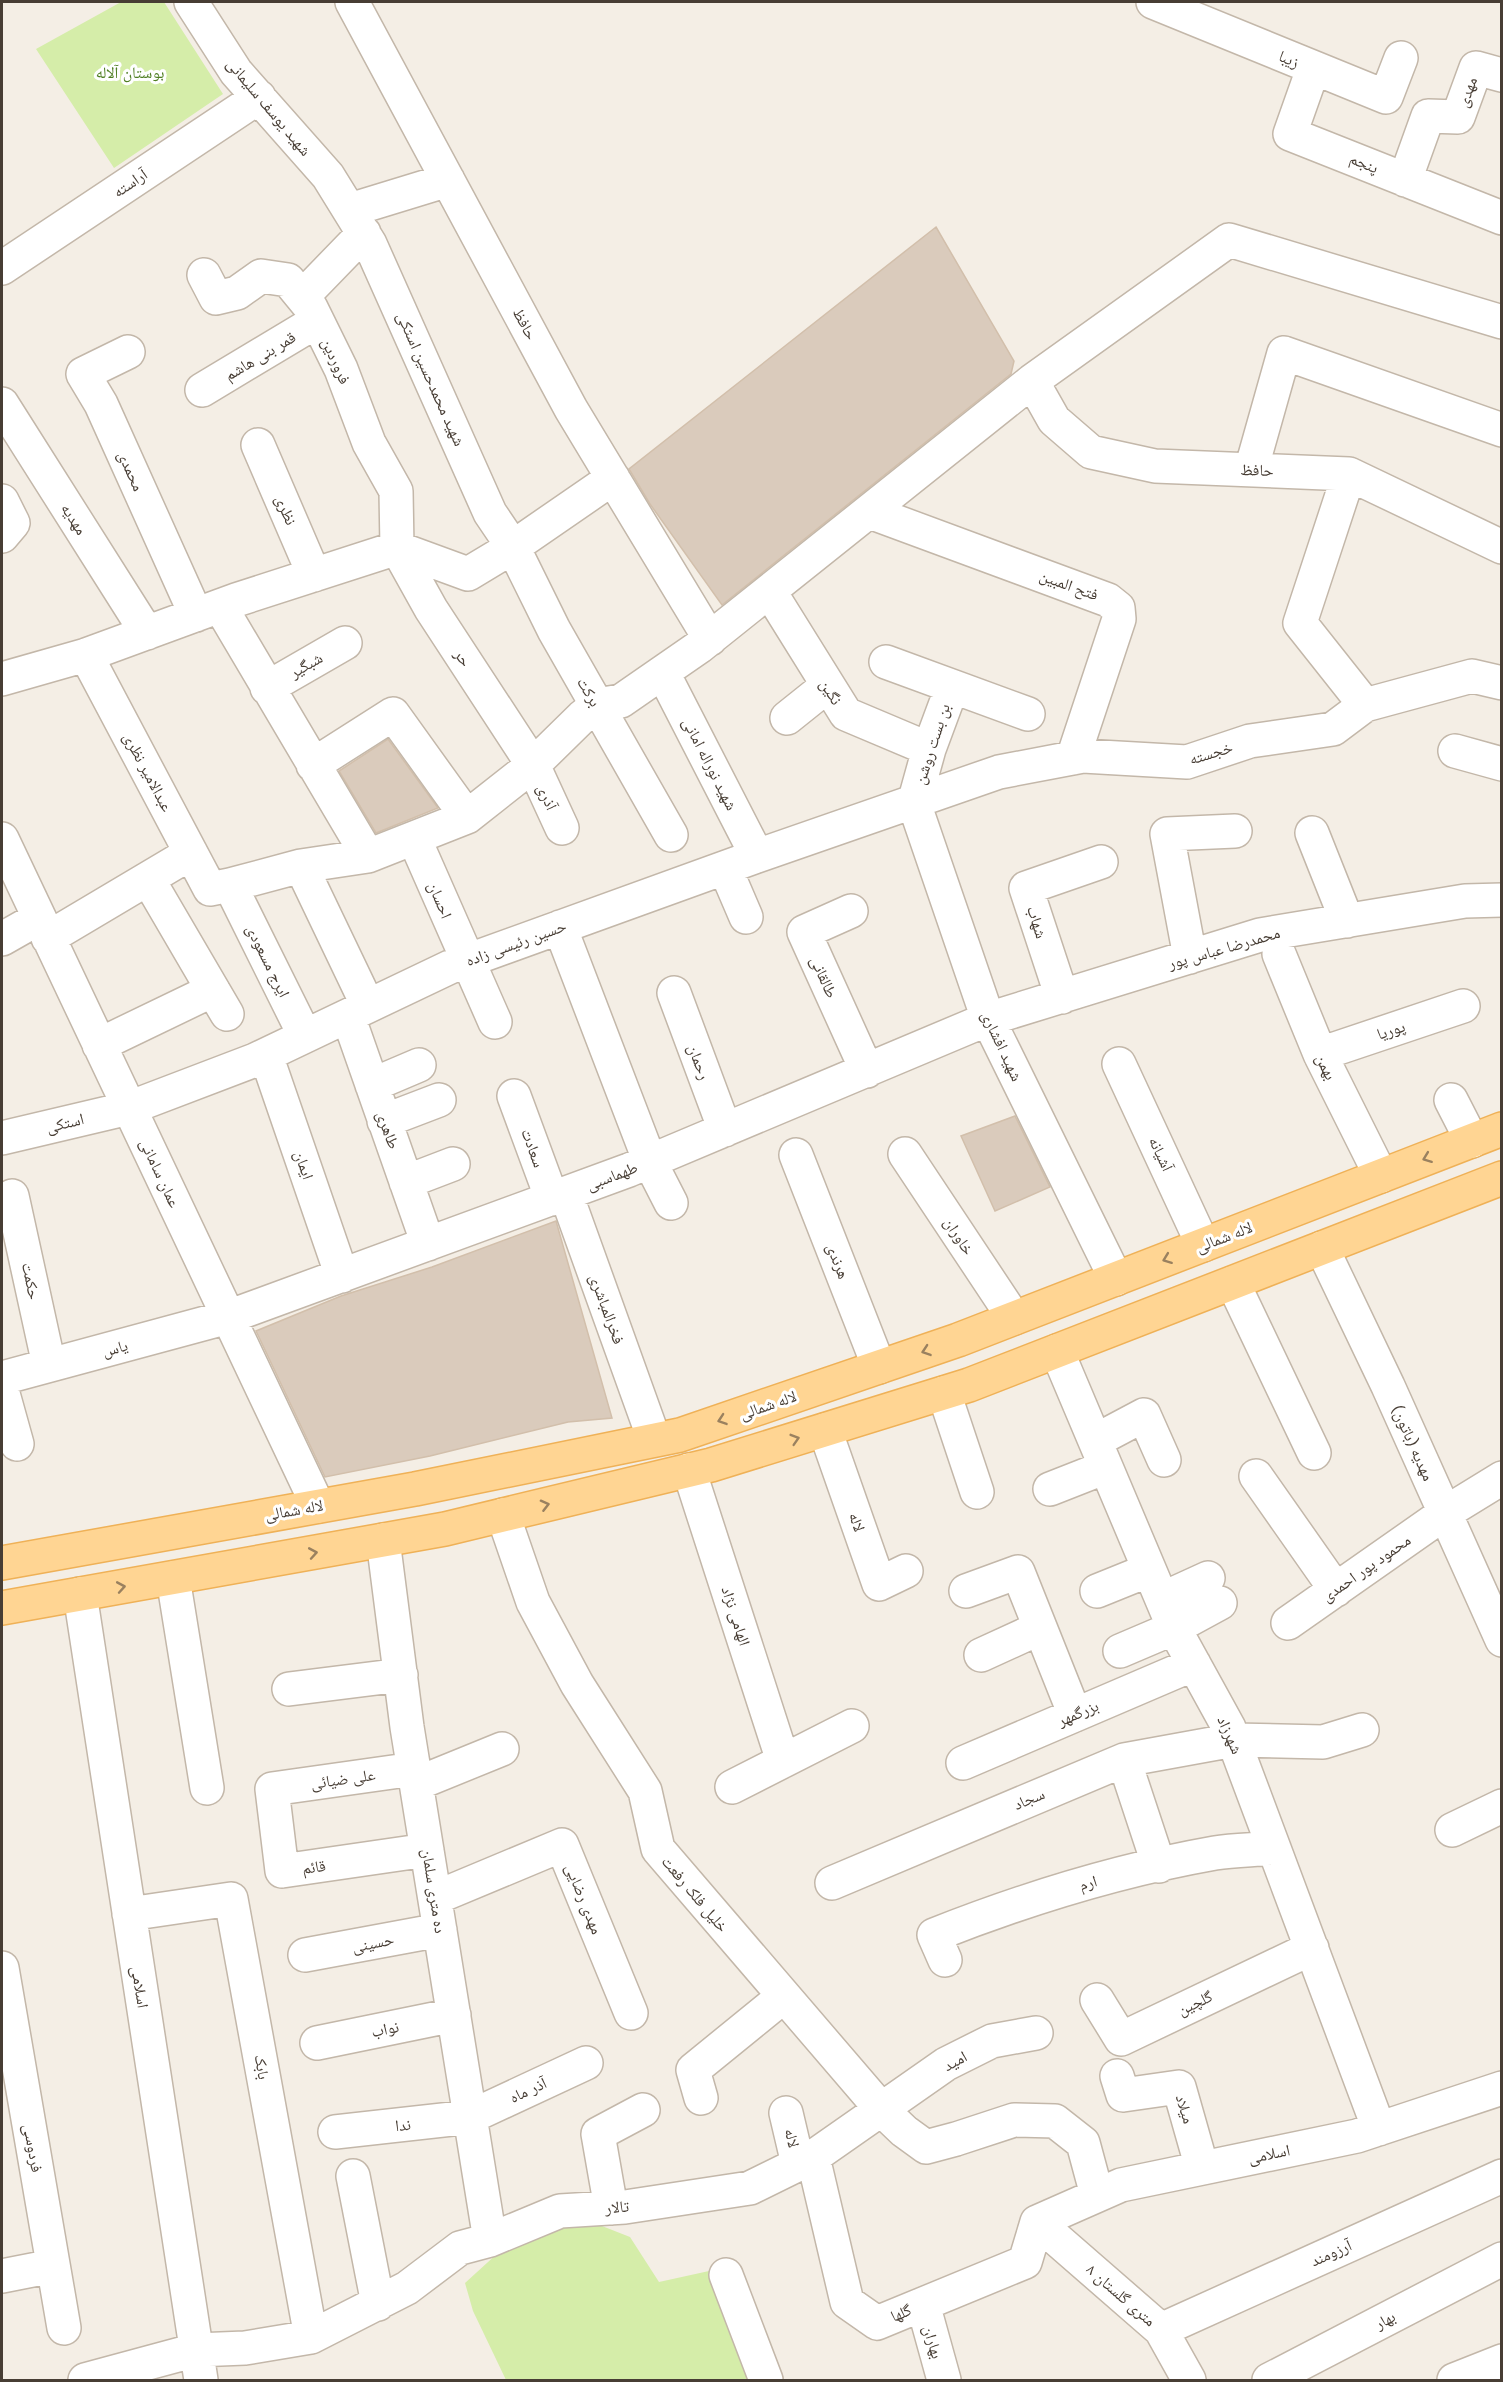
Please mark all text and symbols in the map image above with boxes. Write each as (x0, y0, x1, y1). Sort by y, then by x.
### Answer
street label: زیبا (1276, 45, 1302, 73)
street label: شهید یوسف سلیمانی (222, 54, 316, 160)
park label: بوستان آلاله (96, 62, 164, 83)
street label: مهدی (1452, 74, 1482, 110)
street label: پنجم (1346, 148, 1382, 178)
street label: آراسته (109, 163, 152, 202)
street label: حافظ (508, 304, 542, 344)
street label: شهید محمدحسین استکی (392, 309, 470, 449)
street label: قمر بنی هاشم (221, 327, 299, 385)
street label: فروردین (317, 335, 355, 387)
street label: محمدی (113, 448, 149, 494)
street label: حافظ (1240, 459, 1274, 481)
street label: نظری (270, 492, 302, 528)
street label: مهدیه (56, 499, 92, 539)
street label: فتح المبین (1037, 565, 1101, 605)
street label: حر (449, 644, 476, 671)
street label: شبگیر (285, 647, 326, 683)
street label: برکت (572, 674, 606, 710)
street label: نگین (815, 675, 847, 709)
street label: بن بست روشن (909, 701, 955, 787)
street label: شهید نوراله امانی (678, 714, 742, 814)
street label: عبدالامیر نظری (118, 729, 178, 815)
street label: خجسته (1187, 736, 1235, 770)
street label: آذری (532, 781, 563, 814)
street label: احسان (423, 878, 457, 922)
street label: شهاب (1022, 903, 1052, 941)
street label: حسین رئیسی زاده (463, 915, 569, 971)
street label: ایرج مسعودی (241, 921, 295, 1001)
street label: محمدرضا عباس پور (1165, 922, 1282, 974)
street label: طالقانی (806, 953, 842, 1001)
street label: شهید افشاری (977, 1007, 1027, 1085)
street label: پوریا (1374, 1015, 1408, 1044)
street label: رحمان (683, 1041, 715, 1083)
street label: بهمن (1311, 1051, 1341, 1083)
street label: استکی (44, 1108, 86, 1138)
street label: طاهری (371, 1108, 405, 1152)
street label: سعادت (516, 1126, 550, 1170)
street label: آشیانه (1144, 1133, 1178, 1175)
street label: عمان سامانی (135, 1135, 185, 1211)
street label: ایمان (289, 1148, 319, 1182)
one-way arrow (1423, 1151, 1434, 1163)
street label: طهماسبی (583, 1157, 641, 1195)
street label: خاوران (939, 1213, 979, 1259)
street label: لاله شمالی (1193, 1217, 1255, 1257)
street label: هرندی (822, 1240, 854, 1282)
one-way arrow (1162, 1251, 1173, 1264)
street label: حکمت (17, 1261, 45, 1301)
street label: فخرالمباشری (585, 1271, 629, 1347)
street label: یاس (100, 1335, 130, 1361)
one-way arrow (921, 1343, 932, 1356)
street label: لاله شمالی (737, 1386, 799, 1424)
street label: مهدیه (باتون) (1387, 1402, 1439, 1484)
one-way arrow (717, 1413, 728, 1426)
one-way arrow (789, 1434, 799, 1446)
street label: لاله شمالی (263, 1495, 325, 1525)
one-way arrow (540, 1499, 550, 1512)
street label: لاله (844, 1510, 870, 1534)
street label: محمود پور احمدی (1317, 1529, 1415, 1607)
one-way arrow (308, 1547, 318, 1560)
one-way arrow (116, 1581, 126, 1594)
street label: الهامی نژاد (717, 1584, 755, 1648)
street label: بزرگمهر (1053, 1695, 1102, 1731)
street label: شهرزاد (1212, 1713, 1248, 1757)
street label: علی ضیائی (309, 1764, 377, 1794)
street label: سجاد (1010, 1783, 1048, 1815)
street label: ده متری سلمان (417, 1847, 451, 1935)
street label: خلیل فلک رفعت (657, 1851, 733, 1937)
street label: قائم (301, 1855, 327, 1879)
street label: مهدی رضایی (560, 1861, 608, 1937)
street label: ارم (1076, 1870, 1100, 1896)
street label: حسینی (350, 1929, 396, 1957)
street label: اسلامی (126, 1964, 154, 2010)
street label: گلچین (1174, 1986, 1216, 2020)
street label: نواب (369, 2016, 401, 2042)
street label: امید (939, 2046, 971, 2076)
street label: بابک (249, 2053, 275, 2081)
street label: آذر ماه (506, 2072, 551, 2108)
street label: میلاد (1171, 2092, 1199, 2126)
street label: ندا (394, 2114, 412, 2136)
street label: فردوسی (18, 2122, 48, 2174)
street label: لاله (780, 2126, 804, 2150)
street label: اسلامی (1246, 2139, 1292, 2169)
street label: تالار (603, 2195, 630, 2219)
street label: آرزومند (1307, 2234, 1356, 2271)
street label: ۸ متری گلستان (1082, 2259, 1160, 2331)
street label: گلها (887, 2299, 915, 2327)
street label: بهار (1370, 2306, 1399, 2335)
street label: بهاران (918, 2323, 948, 2361)

